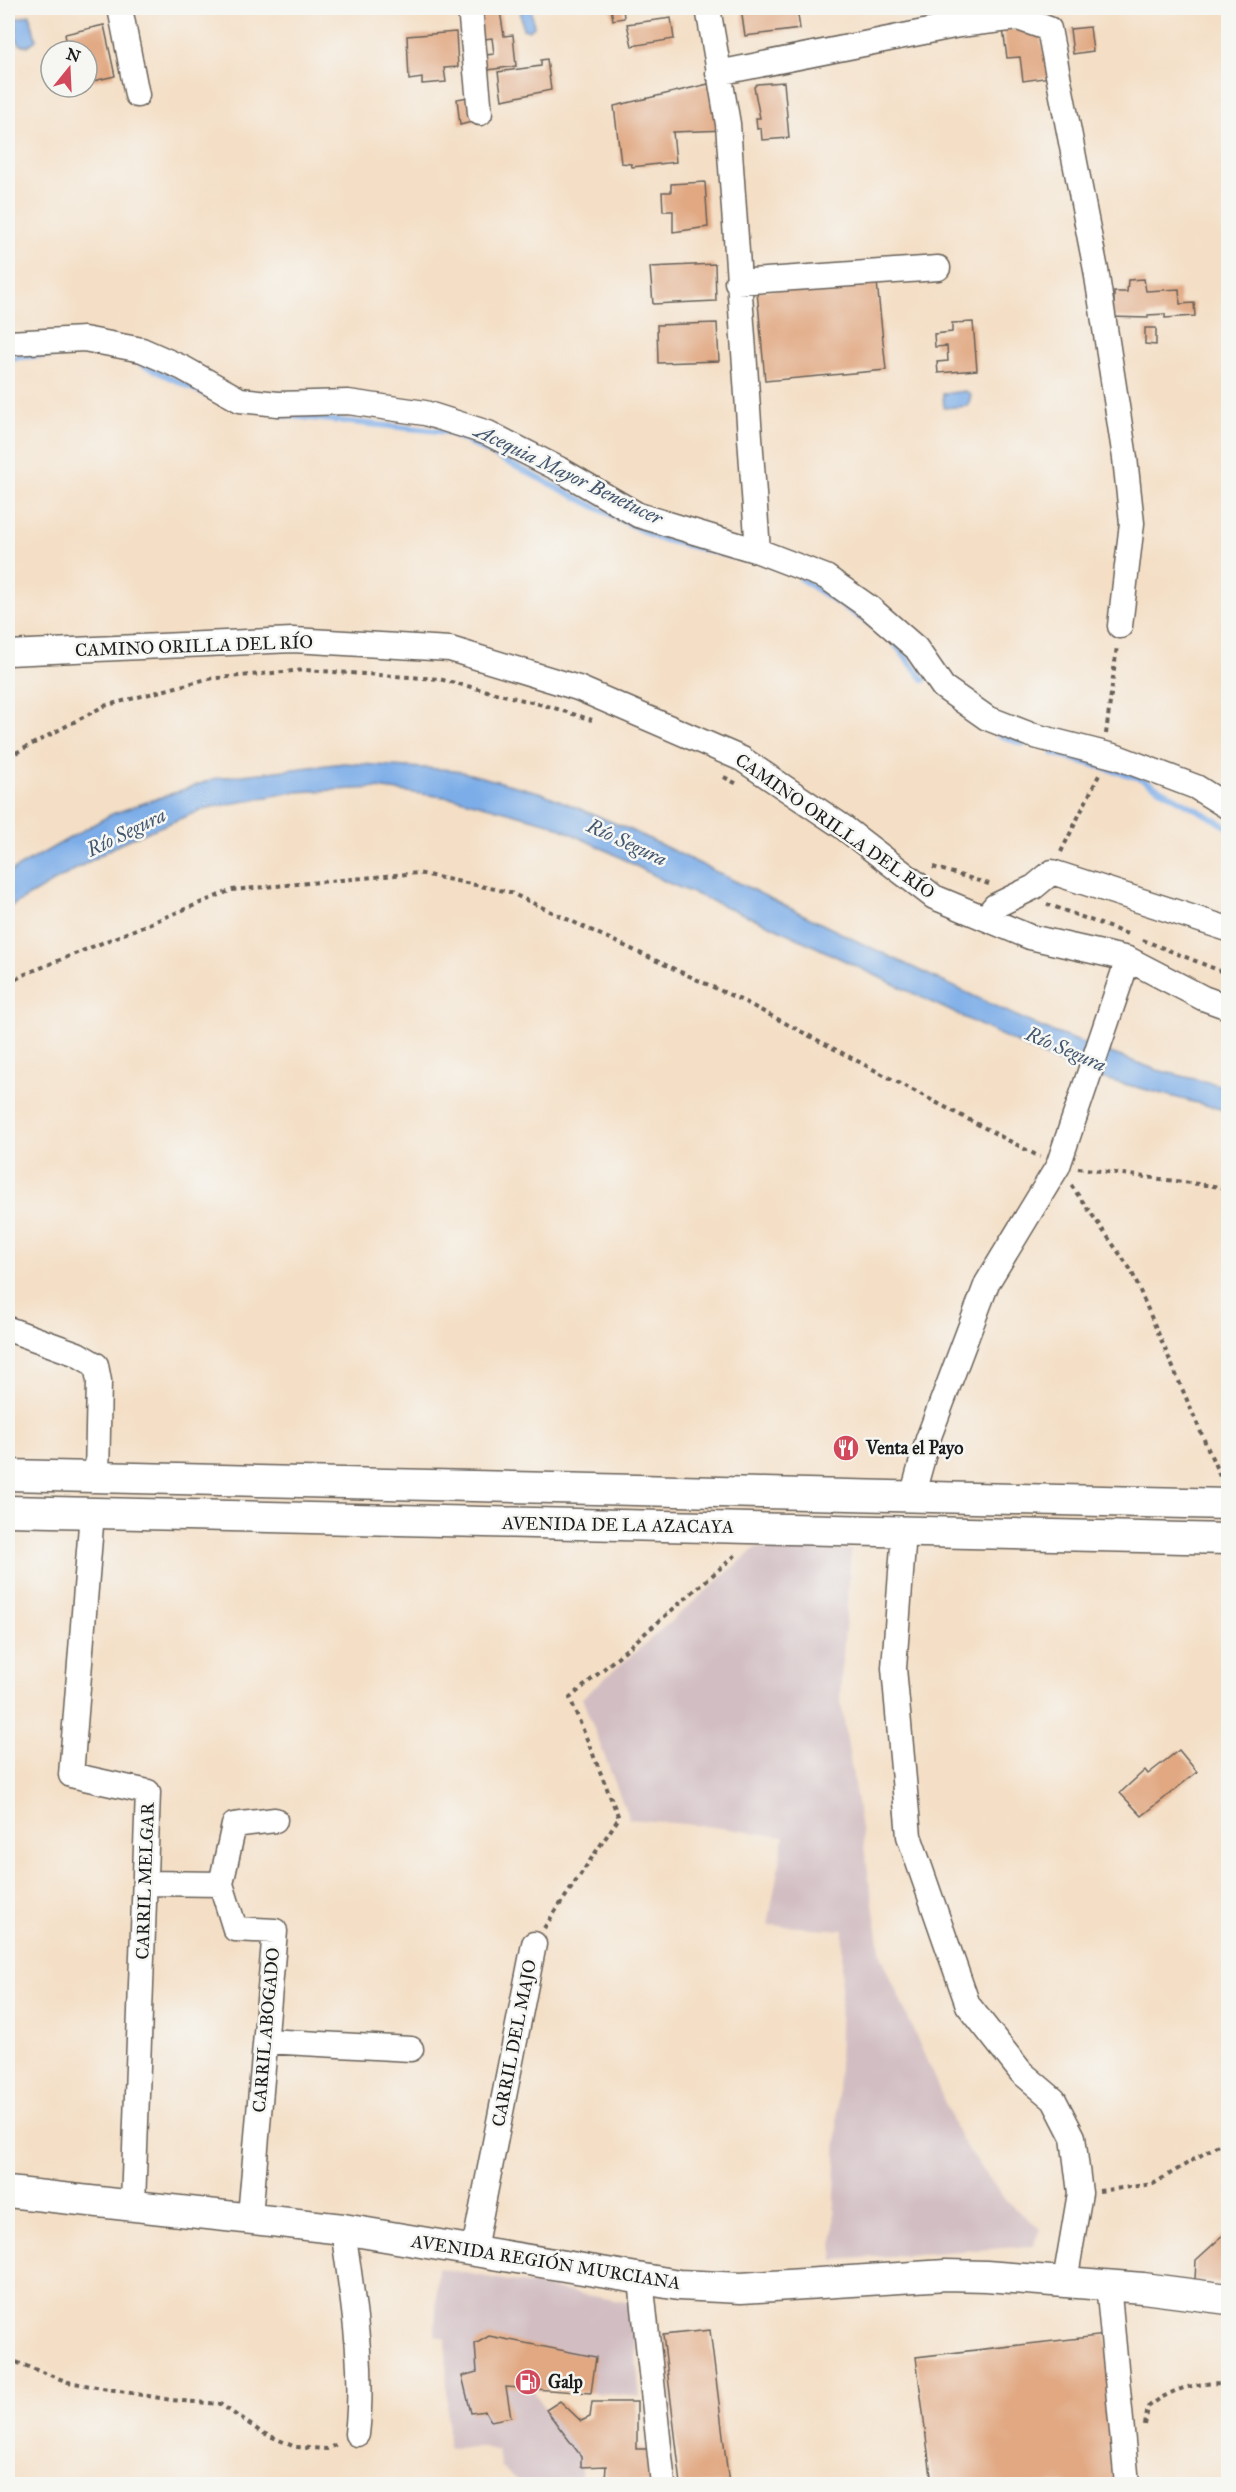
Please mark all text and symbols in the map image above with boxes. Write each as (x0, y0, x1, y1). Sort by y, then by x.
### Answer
north arrow (39, 39, 99, 99)
text: N (64, 44, 83, 66)
water label: Acequia Mayor Benetucer (469, 417, 668, 531)
street label: CAMINO ORILLA DEL RÍO (74, 629, 313, 661)
street label: CAMINO ORILLA DEL RÍO (731, 747, 940, 903)
water label: Río Segura (82, 803, 169, 862)
water label: Río Segura (582, 813, 671, 871)
water label: Río Segura (1021, 1021, 1110, 1077)
restaurant icon: Venta el Payo (831, 1433, 861, 1463)
place label: Venta el Payo (865, 1437, 963, 1460)
street label: AVENIDA DE LA AZACAYA (501, 1512, 734, 1538)
street label: CARRIL MELGAR (131, 1801, 159, 1960)
street label: CARRIL ABOGADO (248, 1947, 284, 2113)
street label: CARRIL DEL MAJO (487, 1958, 542, 2129)
street label: AVENIDA REGIÓN MURCIANA (409, 2228, 683, 2294)
fuel station icon: Galp (513, 2367, 543, 2397)
place label: Galp (548, 2371, 583, 2394)

